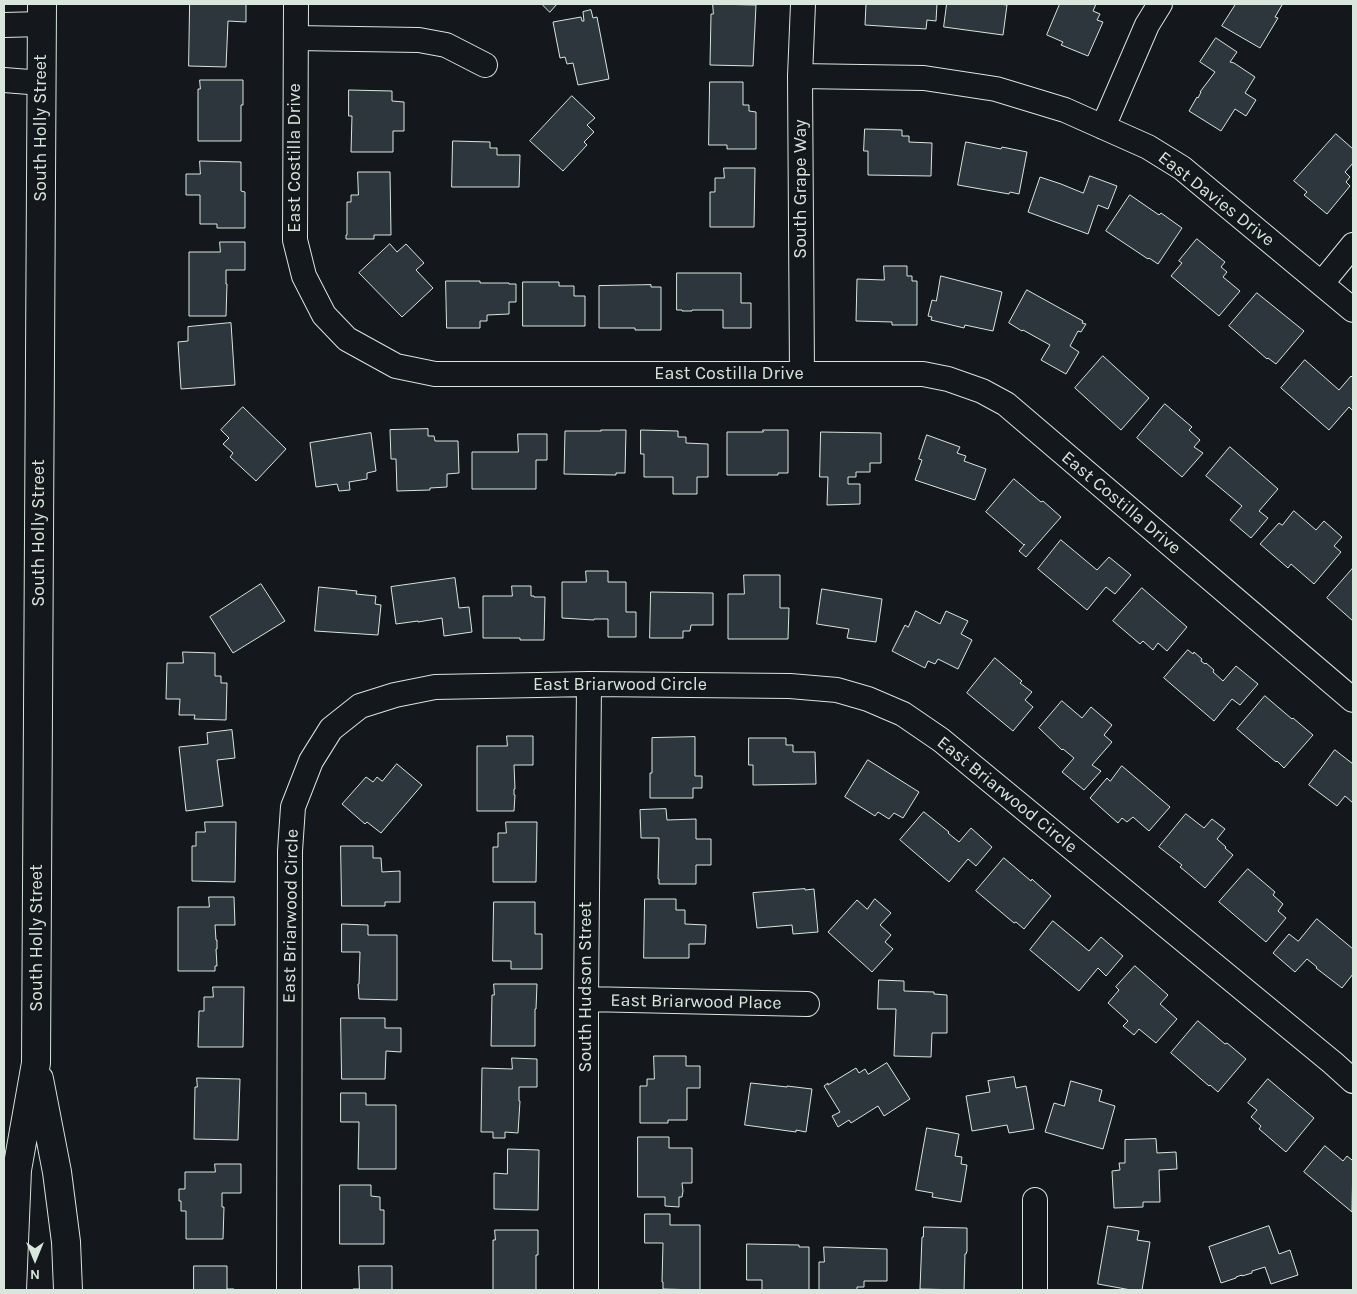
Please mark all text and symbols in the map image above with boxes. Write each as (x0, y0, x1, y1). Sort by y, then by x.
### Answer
street label: South Holly Street (30, 54, 52, 202)
street label: East Costilla Drive (284, 83, 306, 233)
street label: South Grape Way (790, 119, 812, 259)
street label: East Davies Drive (1154, 147, 1278, 251)
street label: East Costilla Drive (654, 363, 804, 385)
street label: East Costilla Drive (1057, 447, 1185, 559)
street label: South Holly Street (28, 459, 50, 607)
street label: East Briarwood Circle (533, 674, 707, 696)
street label: East Briarwood Circle (933, 732, 1081, 858)
street label: East Briarwood Circle (279, 829, 303, 1003)
street label: South Holly Street (26, 864, 48, 1012)
street label: South Hudson Street (575, 902, 597, 1072)
street label: East Briarwood Place (610, 990, 782, 1014)
north arrow (10, 1234, 60, 1284)
text: N (30, 1266, 40, 1283)

